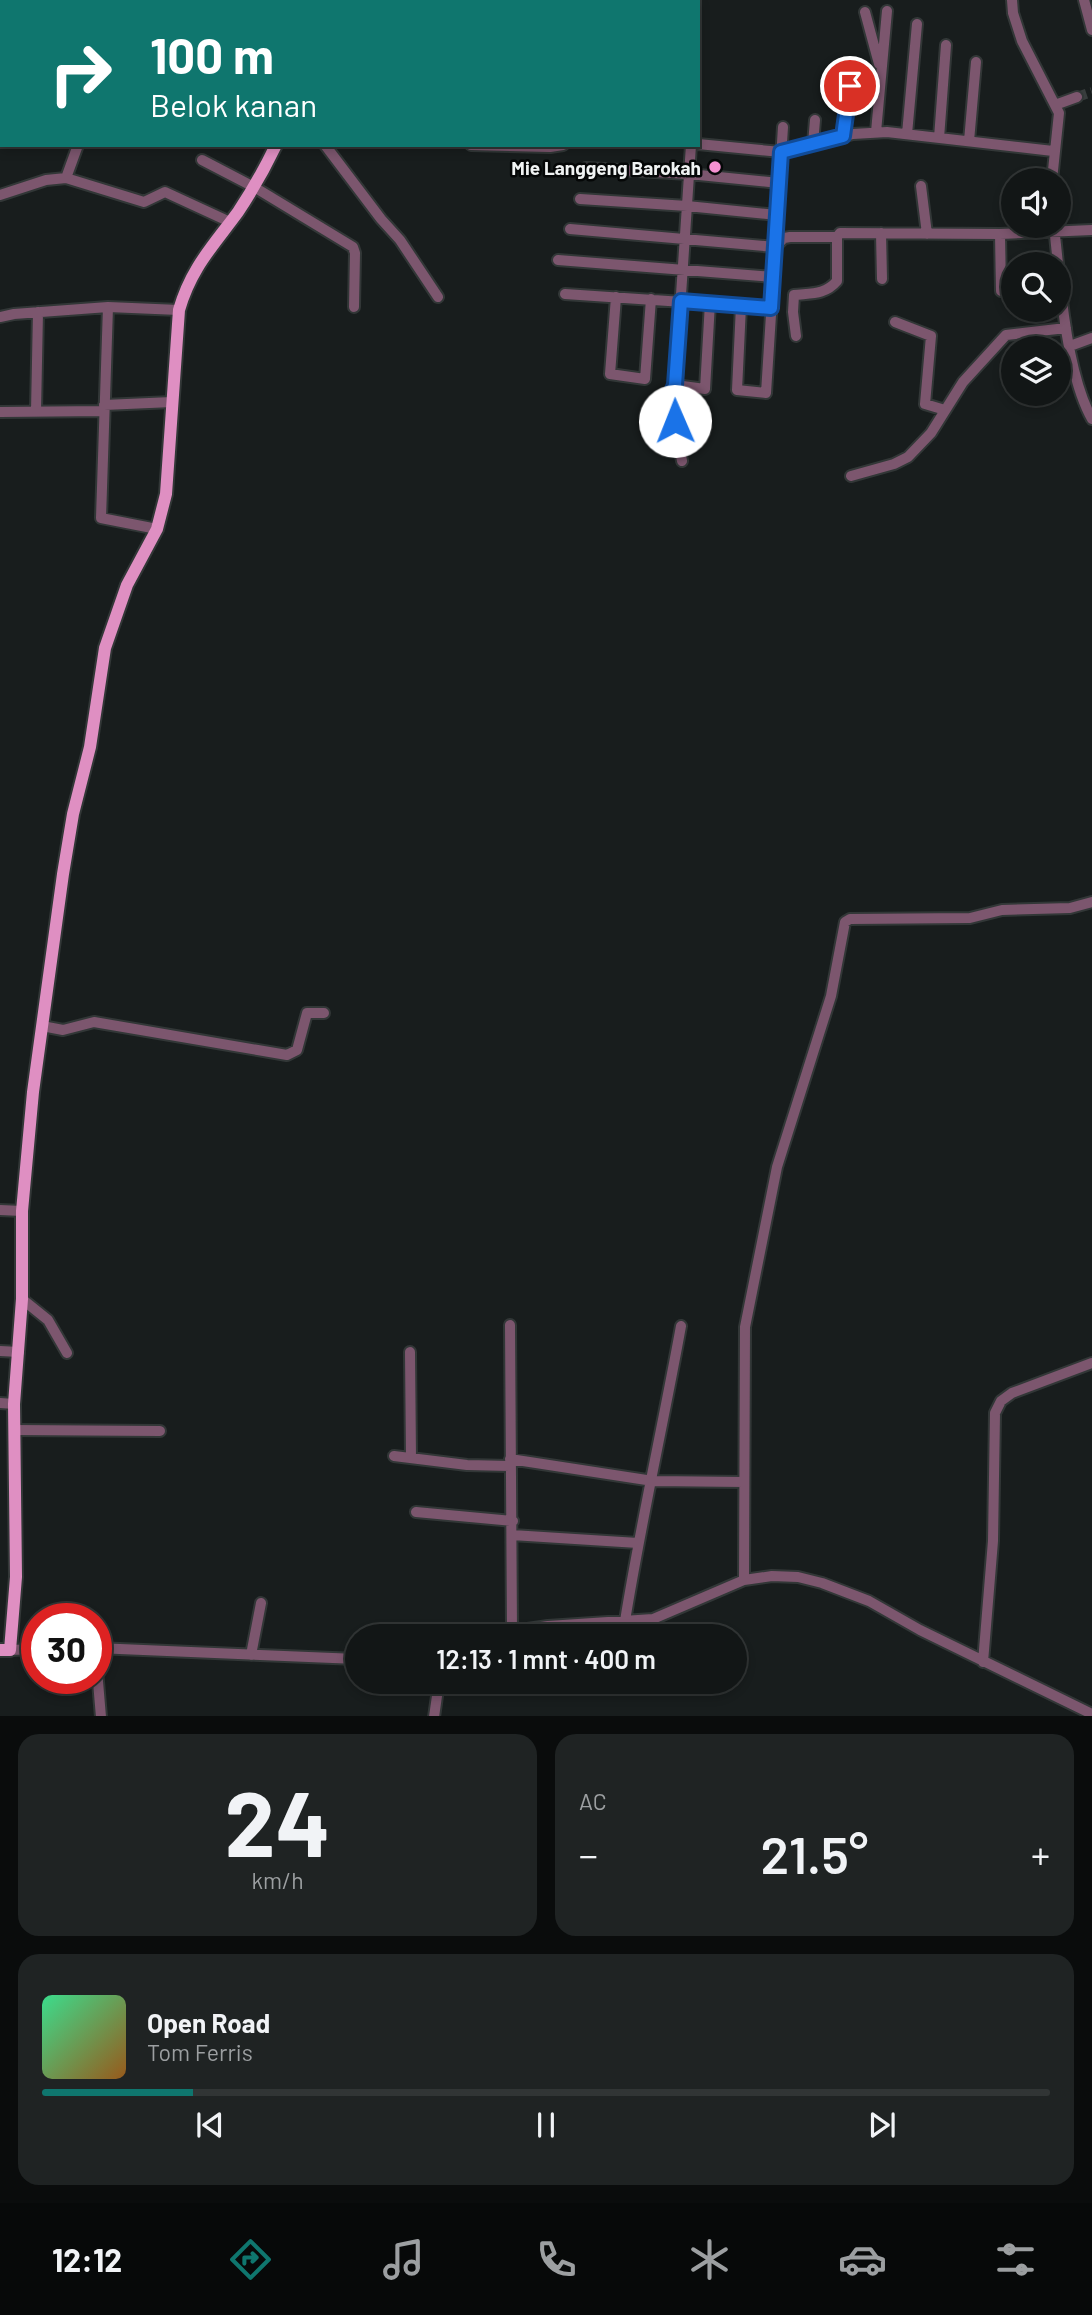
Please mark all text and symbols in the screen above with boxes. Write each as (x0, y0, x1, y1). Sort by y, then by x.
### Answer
text: 100 m (150, 25, 274, 84)
icon: right (35, 28, 126, 119)
pin (820, 56, 880, 116)
icon: arrive (831, 67, 869, 105)
text: Belok kanan (150, 85, 317, 123)
place label: Mie Langgeng Barokah (511, 156, 701, 179)
marker: Mie Langgeng Barokah (707, 159, 723, 175)
map controls (1001, 168, 1071, 406)
button: sound (1001, 168, 1071, 238)
button: search (1001, 252, 1071, 322)
button: layers (1001, 336, 1071, 406)
position arrow (638, 384, 712, 458)
speed limit sign: 30 (21, 1603, 112, 1694)
text: 12:13 · 1 mnt · 400 m (436, 1643, 656, 1674)
text: 24 (224, 1766, 331, 1875)
text: AC (579, 1787, 607, 1815)
text: 21.5° (761, 1822, 868, 1884)
text: − (579, 1831, 598, 1877)
text: + (1031, 1831, 1050, 1877)
text: km/h (251, 1866, 304, 1894)
text: Open Road (147, 2007, 270, 2038)
text: Tom Ferris (147, 2038, 253, 2066)
icon: previous (191, 2106, 229, 2144)
icon: pause (527, 2106, 565, 2144)
icon: next (863, 2106, 901, 2144)
icon: directions (226, 2235, 275, 2284)
icon: music (379, 2235, 428, 2284)
icon: phone (532, 2235, 581, 2284)
icon: climate (685, 2235, 734, 2284)
icon: car (838, 2235, 887, 2284)
icon: filters (991, 2235, 1040, 2284)
text: 12:12 (52, 2240, 122, 2278)

